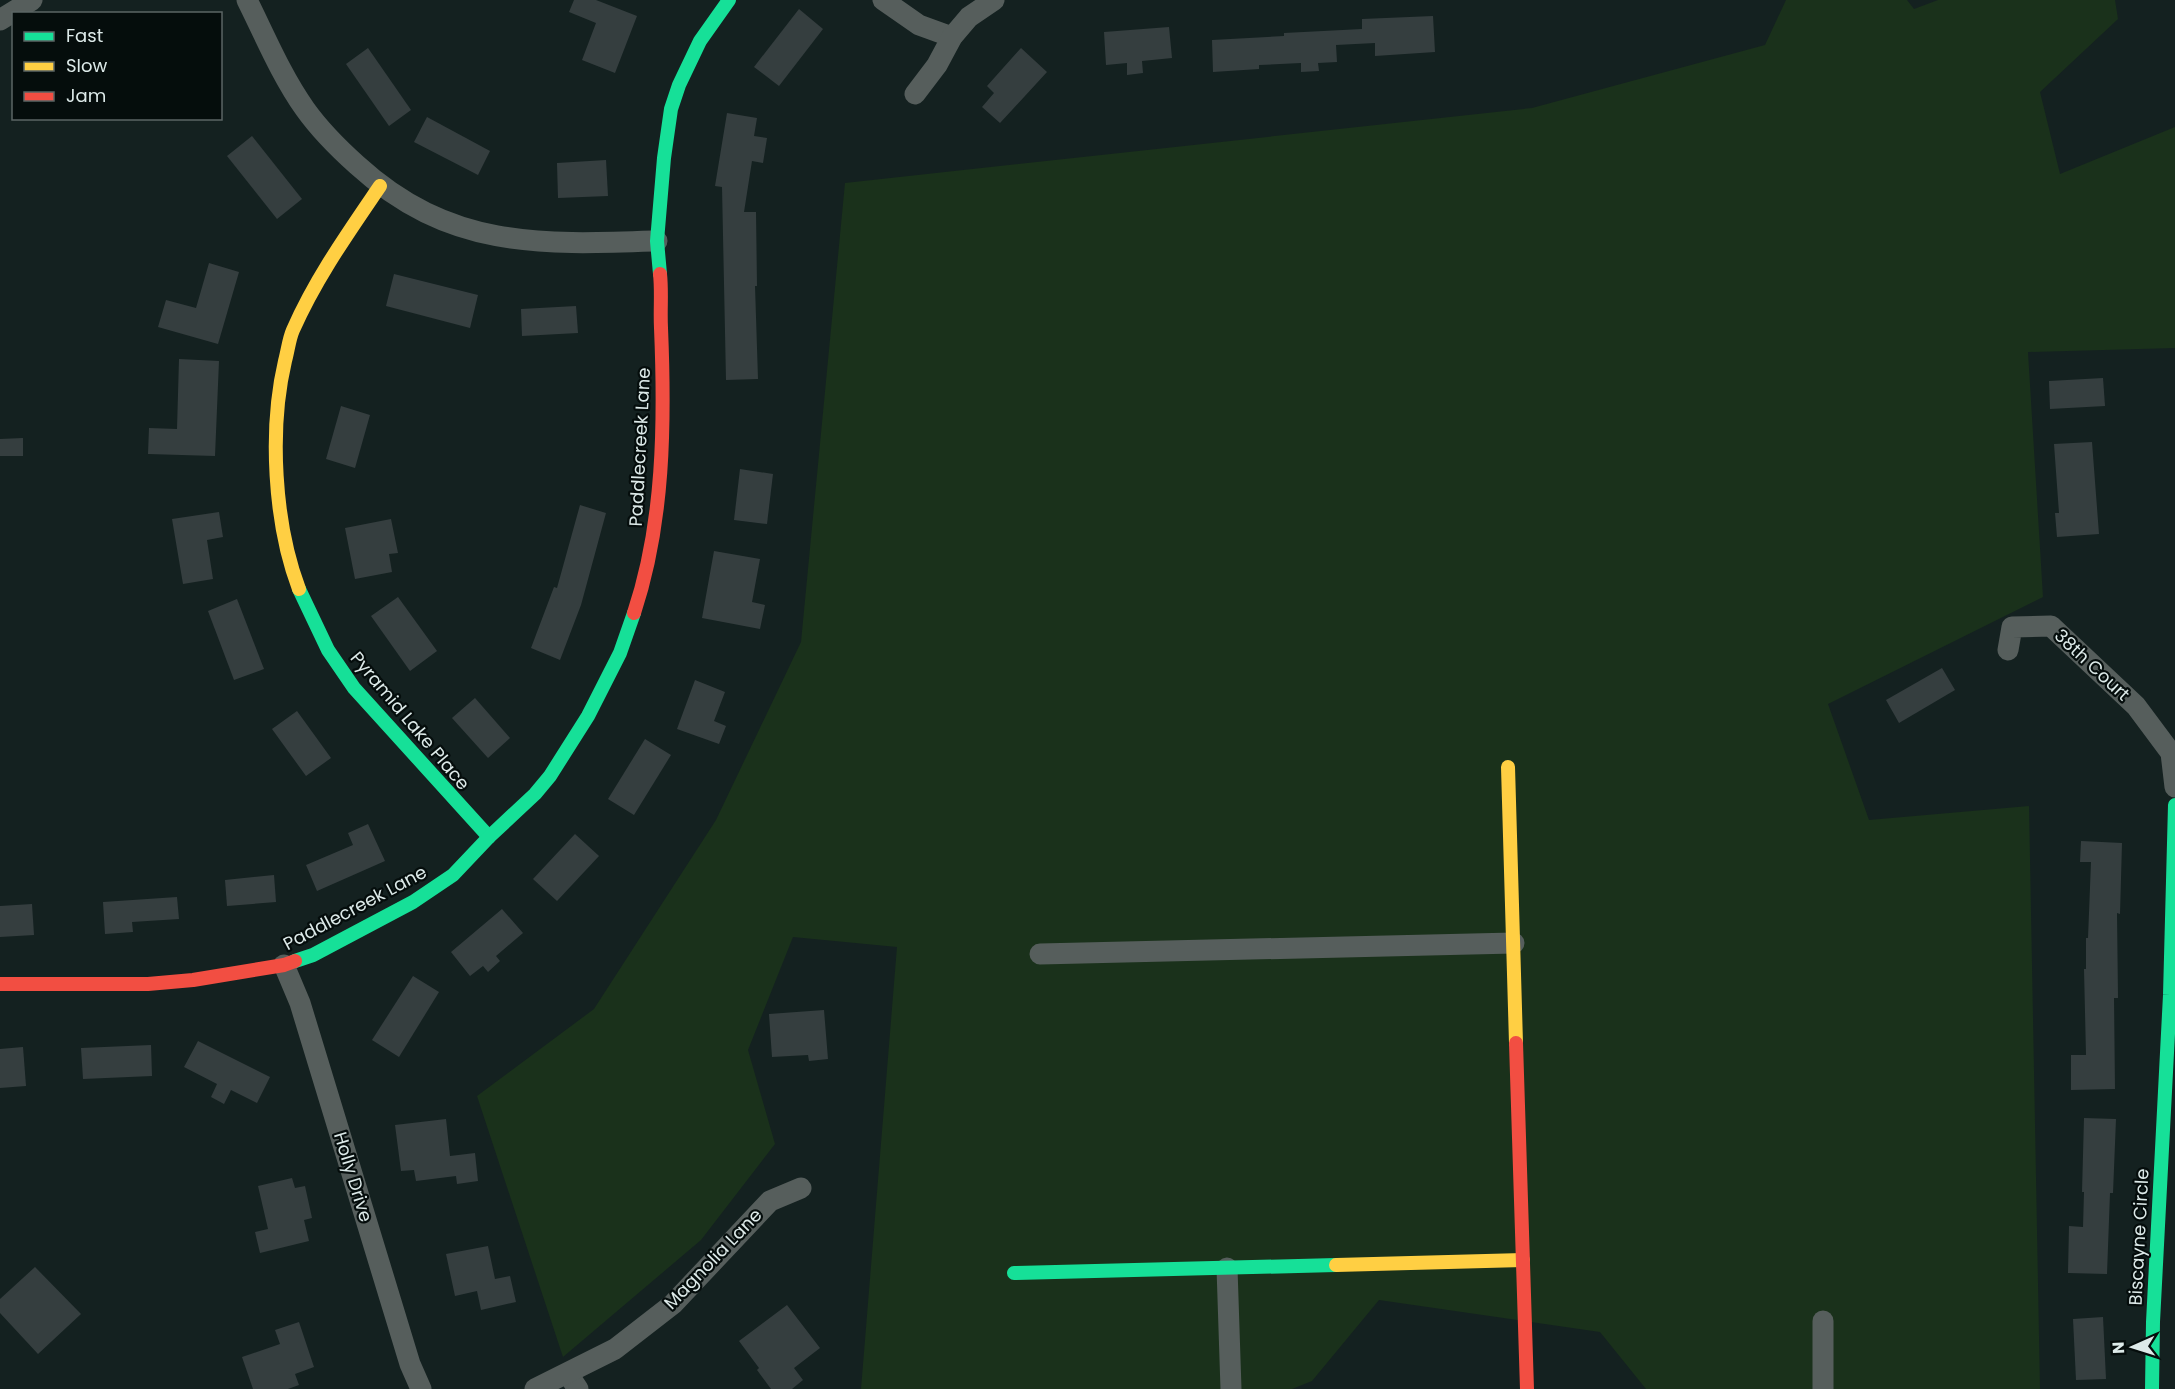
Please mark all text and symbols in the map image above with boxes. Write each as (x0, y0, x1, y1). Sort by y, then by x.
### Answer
legend (12, 12, 222, 120)
text: Fast (66, 23, 103, 48)
text: Slow (66, 53, 108, 78)
text: Jam (66, 83, 106, 108)
street label: Paddlecreek Lane (623, 367, 656, 527)
street label: 38th Court (2049, 623, 2136, 706)
street label: Pyramid Lake Place (345, 646, 476, 795)
street label: Paddlecreek Lane (279, 859, 431, 956)
street label: Holly Drive (328, 1129, 379, 1225)
street label: Biscayne Circle (2122, 1168, 2155, 1306)
street label: Magnolia Lane (658, 1203, 767, 1315)
north arrow (2103, 1317, 2163, 1377)
text: N (2107, 1341, 2130, 1354)

